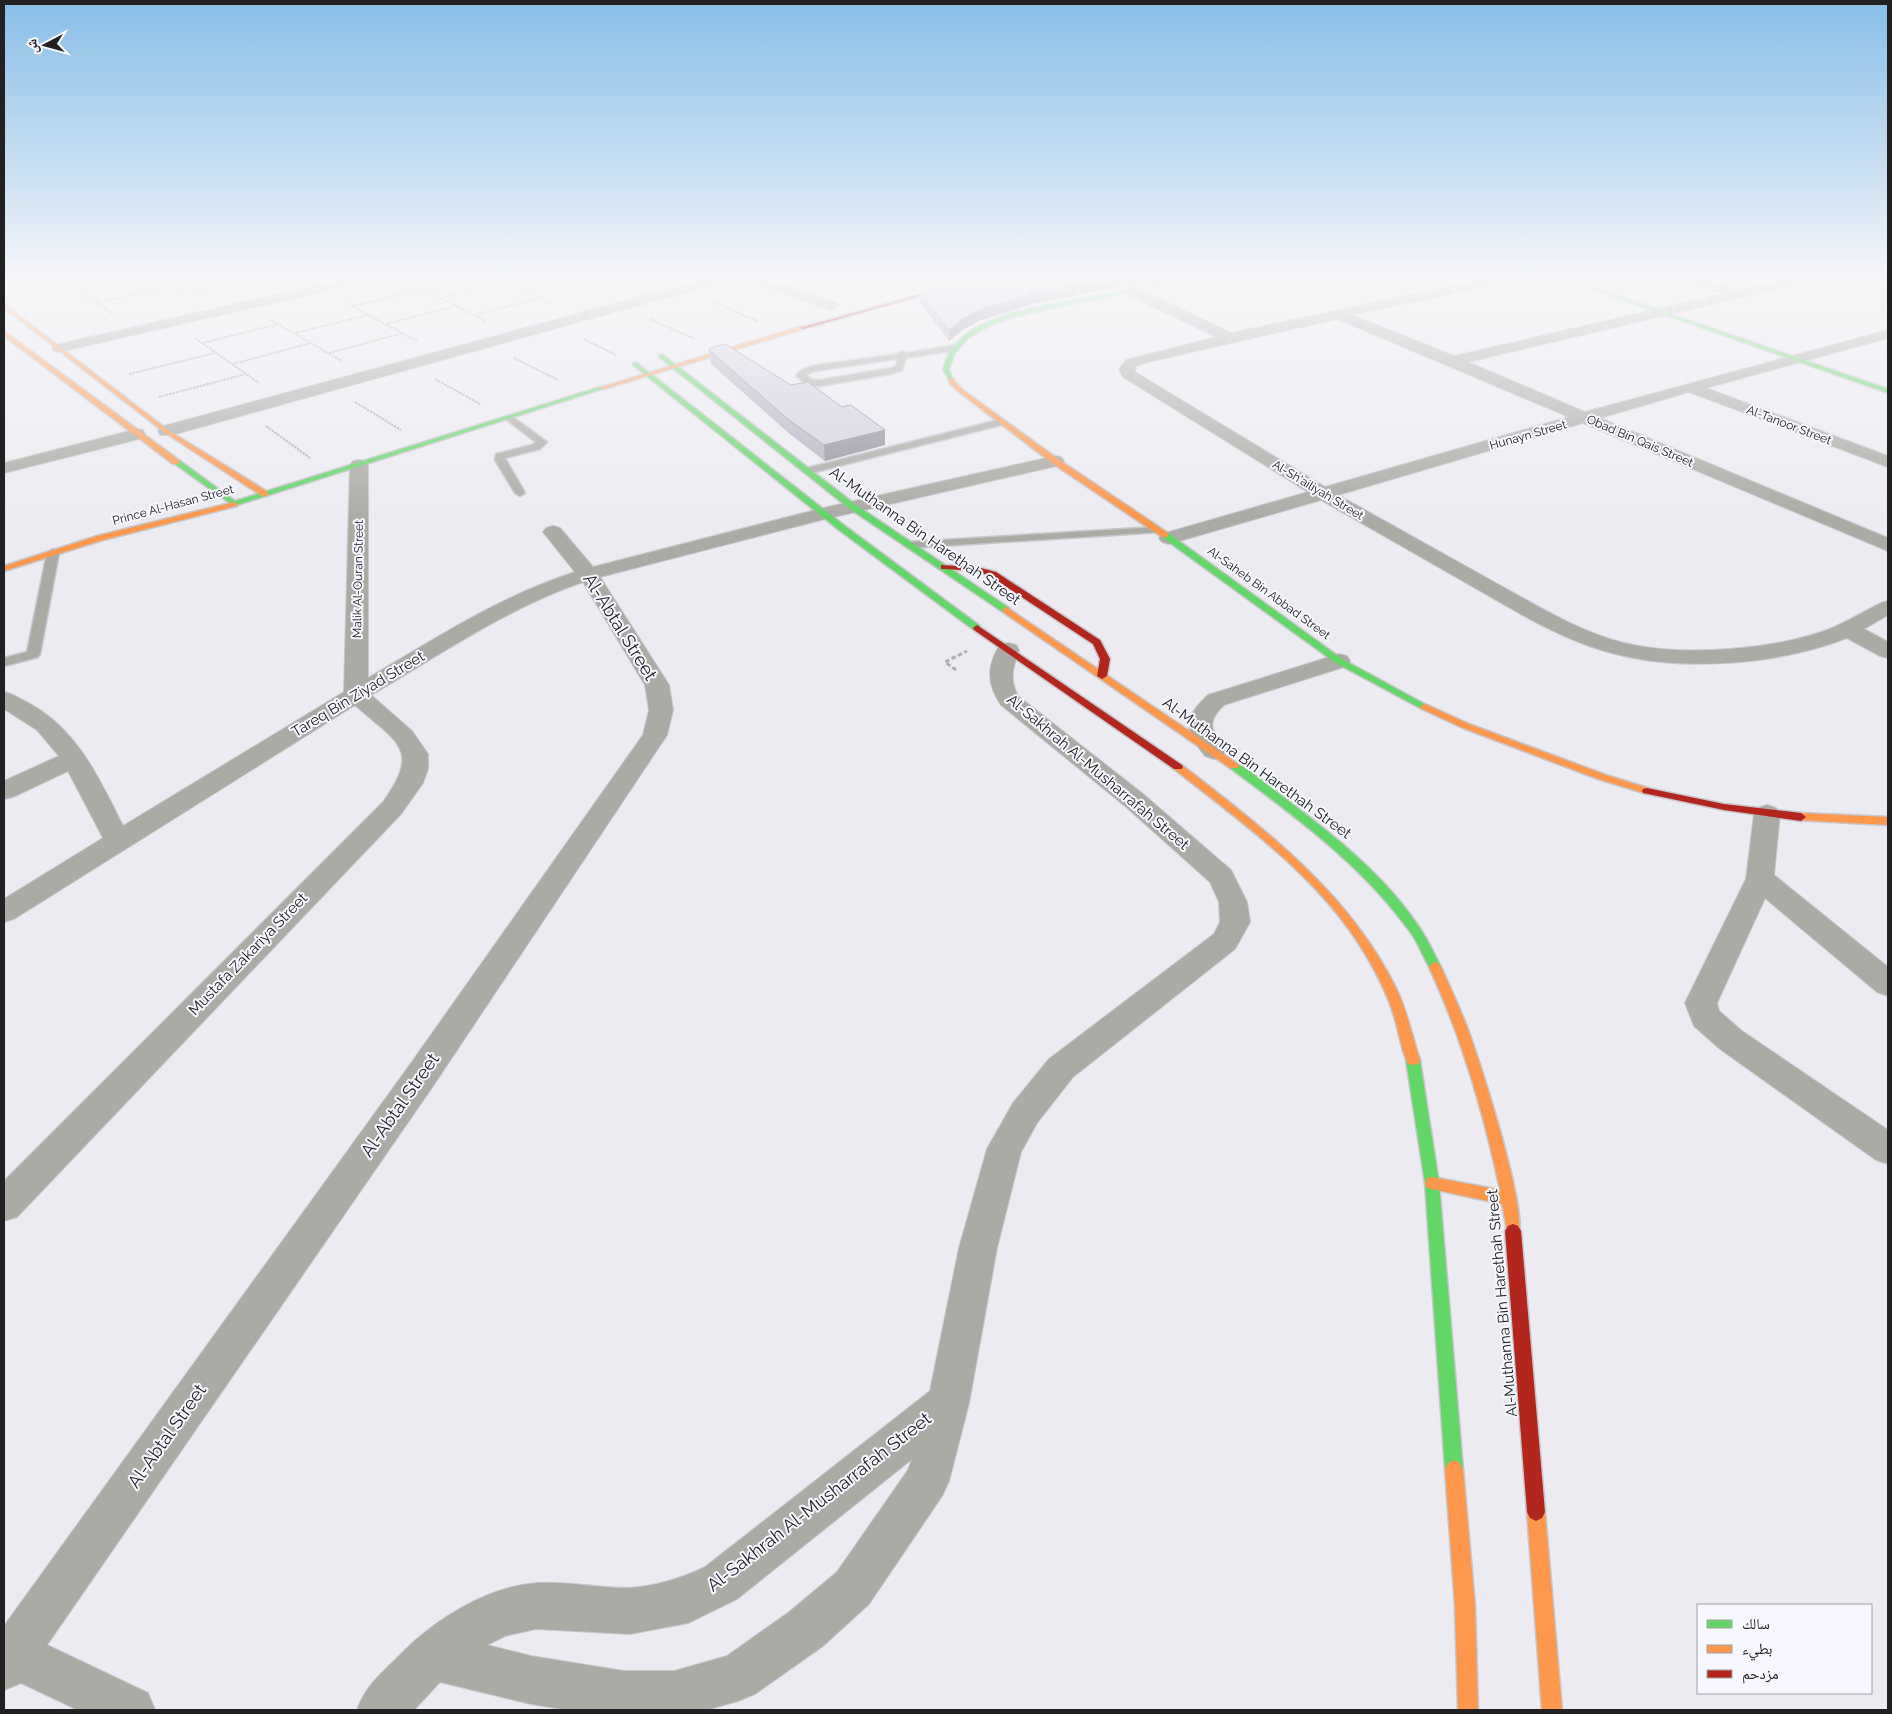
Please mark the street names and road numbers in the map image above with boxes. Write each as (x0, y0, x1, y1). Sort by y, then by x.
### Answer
street label: Al-Tanoor Street (1745, 402, 1833, 448)
street label: Obad Bin Qais Street (1585, 412, 1695, 470)
street label: Hunayn Street (1488, 417, 1568, 453)
street label: Al-Sh'ailiyah Street (1270, 457, 1366, 523)
street label: Al-Muthanna Bin Harethah Street (826, 463, 1024, 609)
street label: Prince Al-Hasan Street (111, 482, 235, 528)
street label: Malik Al-Ouran Street (350, 520, 366, 638)
street label: Al-Saheb Bin Abbad Street (1205, 544, 1333, 642)
street label: Al-Abtal Street (579, 569, 662, 684)
street label: Tareq Bin Ziyad Street (288, 647, 428, 741)
street label: Al-Sakhrah Al-Musharrafah Street (1003, 690, 1193, 854)
street label: Al-Muthanna Bin Harethah Street (1159, 694, 1355, 842)
street label: Mustafa Zakariya Street (185, 889, 311, 1019)
street label: Al-Abtal Street (356, 1049, 443, 1161)
street label: Al-Muthanna Bin Harethah Street (1483, 1188, 1521, 1418)
street label: Al-Abtal Street (123, 1380, 210, 1492)
street label: Al-Sakhrah Al-Musharrafah Street (702, 1408, 935, 1596)

